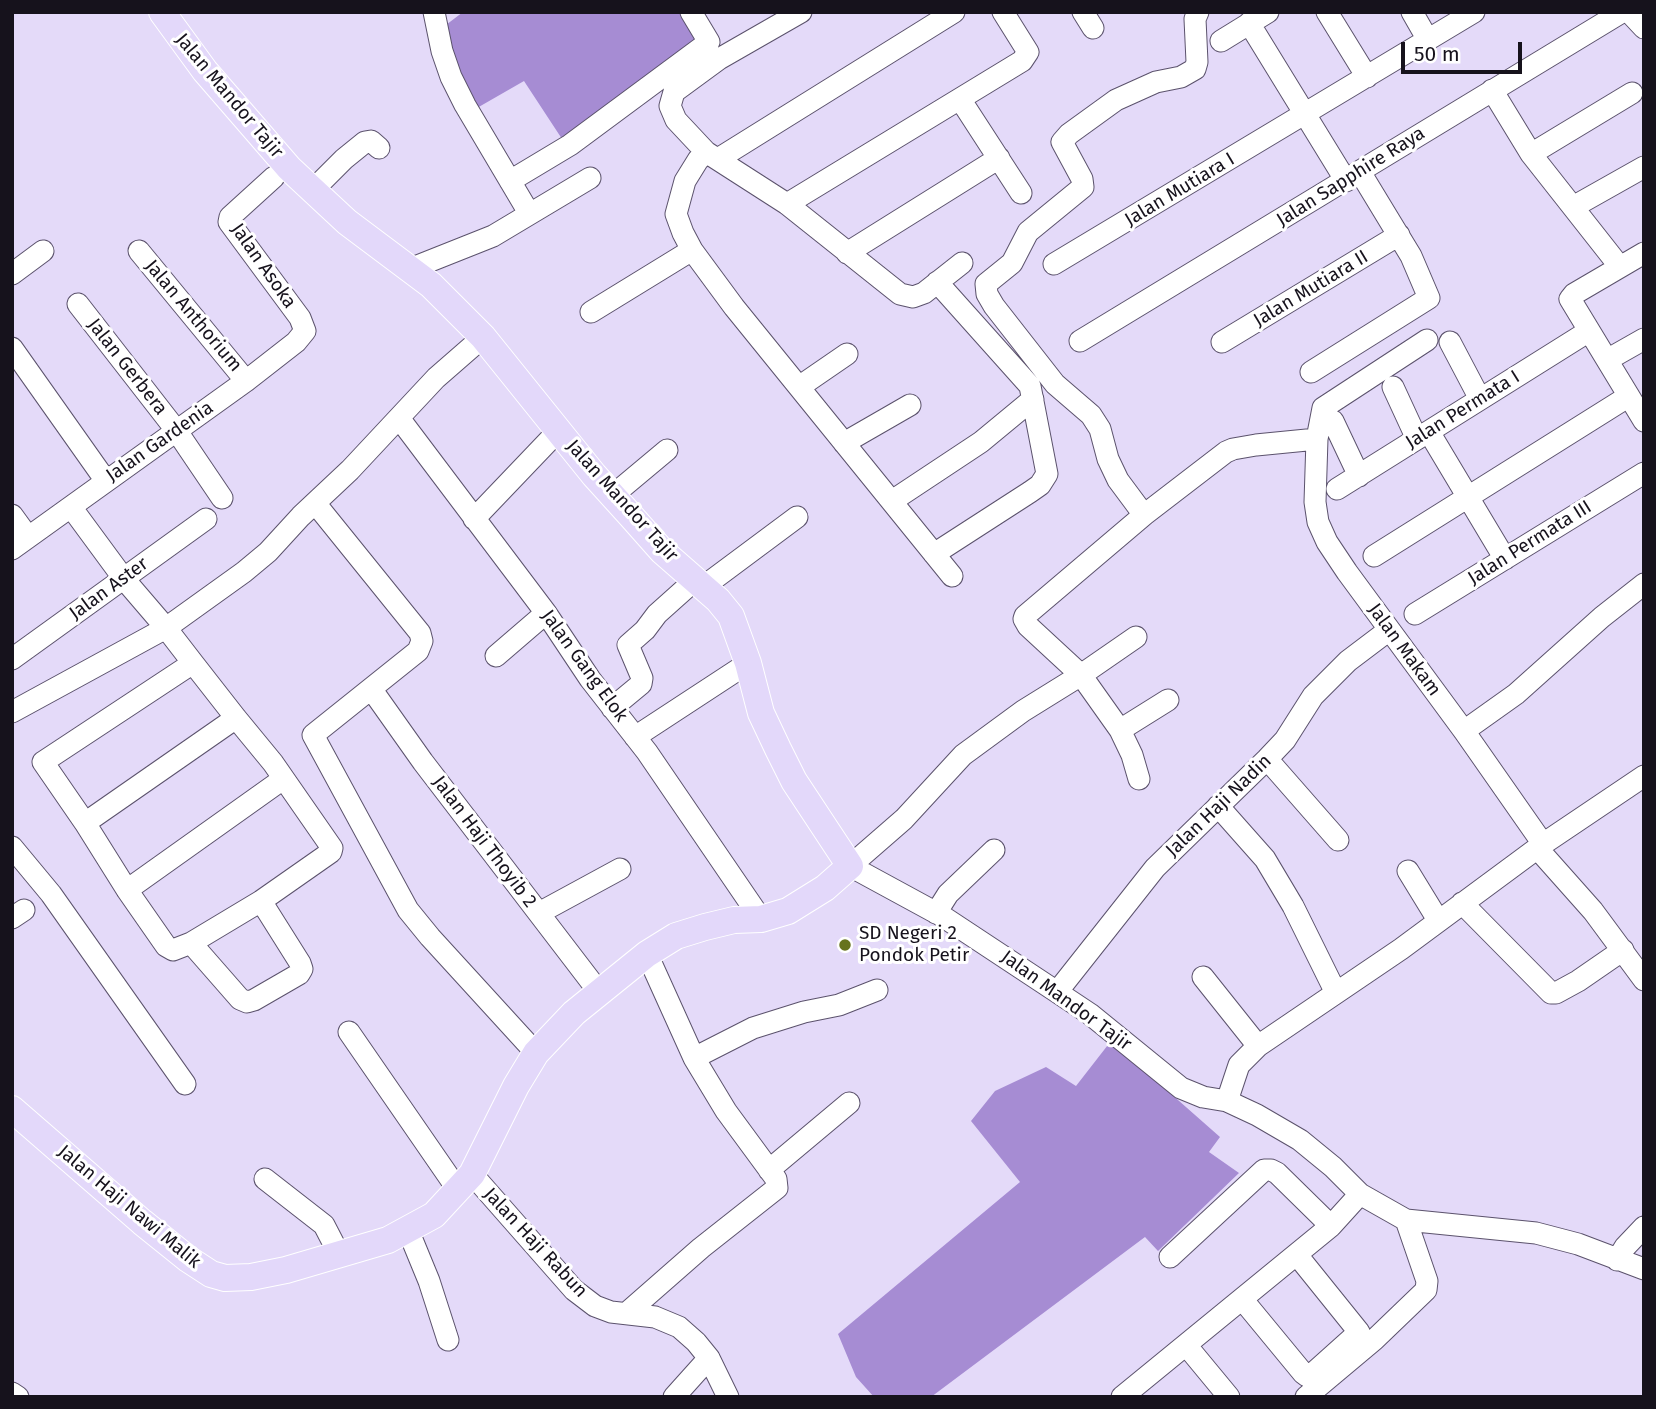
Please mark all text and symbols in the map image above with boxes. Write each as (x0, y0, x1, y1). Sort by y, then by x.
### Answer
scale bar (1404, 28, 1525, 72)
street label: Jalan Mandor Tajir (170, 29, 288, 163)
text: 50 m (1414, 41, 1460, 67)
street label: Jalan Sapphire Raya (1273, 122, 1429, 232)
street label: Jalan Mutiara I (1121, 148, 1239, 232)
street label: Jalan Asoka (225, 219, 301, 313)
street label: Jalan Mutiara II (1250, 246, 1372, 332)
street label: Jalan Anthorium (140, 255, 246, 377)
street label: Jalan Gerbera (82, 314, 172, 420)
street label: Jalan Permata I (1402, 366, 1524, 454)
street label: Jalan Gardenia (102, 397, 218, 487)
street label: Jalan Mandor Tajir (561, 435, 683, 567)
street label: Jalan Permata III (1464, 496, 1596, 590)
street label: Jalan Aster (65, 553, 153, 625)
street label: Jalan Makam (1363, 599, 1445, 701)
street label: Jalan Gang Elok (536, 606, 632, 726)
street label: Jalan Haji Nadin (1161, 750, 1277, 862)
street label: Jalan Haji Thoyib 2 (427, 772, 541, 912)
place label: SD Negeri 2 Pondok Petir (859, 923, 969, 967)
marker: SD Negeri 2 Pondok Petir (837, 937, 853, 953)
street label: Jalan Mandor Tajir (996, 946, 1136, 1056)
street label: Jalan Haji Nawi Malik (53, 1141, 205, 1273)
street label: Jalan Haji Rabun (478, 1183, 592, 1303)

